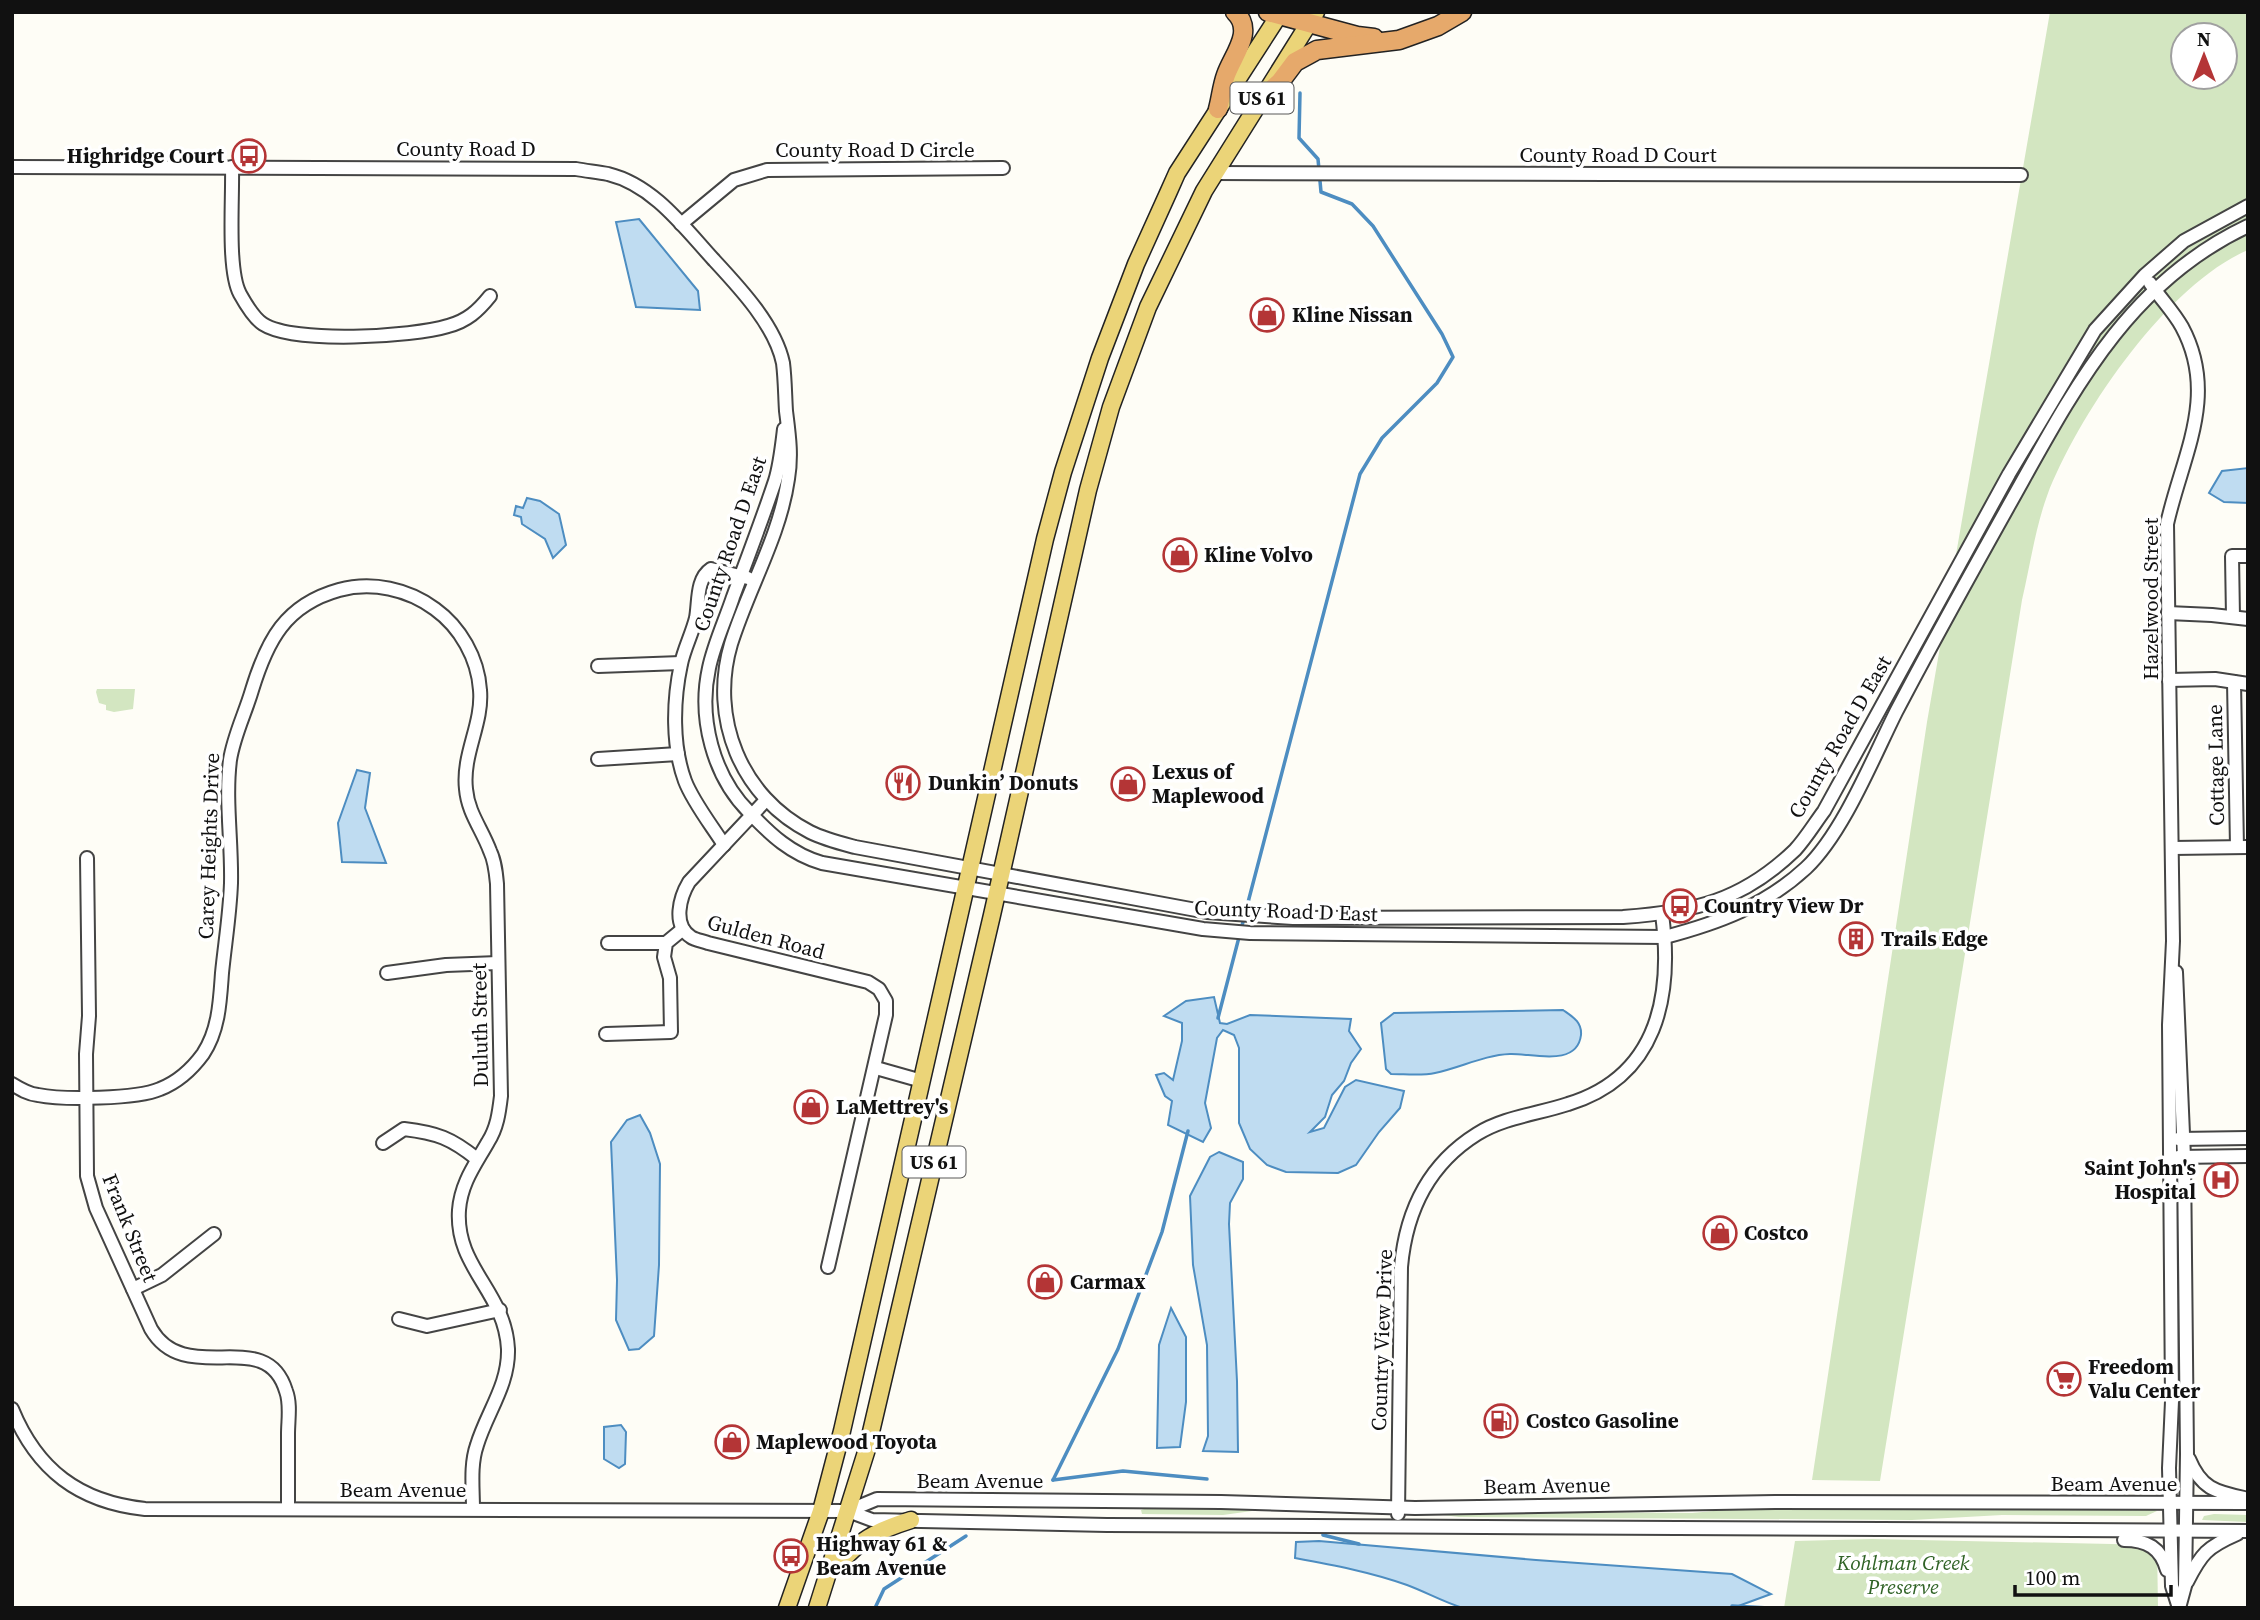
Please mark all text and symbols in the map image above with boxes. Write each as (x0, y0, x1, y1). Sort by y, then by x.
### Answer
north arrow (2169, 21, 2239, 91)
text: N (2197, 26, 2211, 52)
road number: US 61 (1230, 82, 1294, 114)
street label: County Road D (396, 134, 536, 163)
street label: County Road D Circle (775, 135, 975, 164)
bus stop icon: Highridge Court (230, 137, 268, 175)
street label: County Road D Court (1519, 140, 1717, 169)
place label: Highridge Court (67, 141, 224, 170)
shop icon: Kline Nissan (1248, 296, 1286, 334)
place label: Kline Nissan (1292, 300, 1413, 329)
street label: County Road D East (686, 452, 773, 635)
street label: Hazelwood Street (2136, 517, 2165, 680)
shop icon: Kline Volvo (1161, 536, 1199, 574)
place label: Kline Volvo (1204, 540, 1313, 569)
street label: County Road D East (1781, 650, 1898, 823)
street label: Cottage Lane (2200, 704, 2231, 826)
street label: Carey Heights Drive (191, 752, 226, 940)
place label: Lexus of Maplewood (1152, 757, 1265, 810)
restaurant icon: Dunkin’ Donuts (884, 764, 922, 802)
shop icon: Lexus of Maplewood (1109, 765, 1147, 803)
place label: Dunkin’ Donuts (928, 768, 1079, 797)
bus stop icon: Country View Dr (1661, 887, 1699, 925)
place label: Country View Dr (1704, 891, 1864, 920)
street label: County Road D East (1194, 893, 1378, 928)
street label: Gulden Road (704, 907, 828, 966)
building icon: Trails Edge (1837, 920, 1875, 958)
place label: Trails Edge (1881, 924, 1988, 953)
street label: Duluth Street (464, 963, 495, 1087)
shop icon: LaMettrey's (792, 1088, 830, 1126)
place label: LaMettrey's (836, 1092, 949, 1121)
road number: US 61 (902, 1146, 965, 1178)
place label: Saint John's Hospital (2084, 1153, 2196, 1206)
hospital icon: Saint John's Hospital (2202, 1161, 2240, 1199)
street label: Frank Street (96, 1169, 165, 1286)
shop icon: Costco (1701, 1214, 1739, 1252)
place label: Costco (1744, 1218, 1809, 1247)
street label: Country View Drive (1364, 1248, 1399, 1432)
shop icon: Carmax (1026, 1263, 1064, 1301)
place label: Carmax (1070, 1267, 1146, 1296)
place label: Freedom Valu Center (2088, 1352, 2201, 1405)
supermarket icon: Freedom Valu Center (2045, 1360, 2083, 1398)
fuel station icon: Costco Gasoline (1482, 1402, 1520, 1440)
place label: Costco Gasoline (1526, 1406, 1679, 1435)
shop icon: Maplewood Toyota (713, 1423, 751, 1461)
place label: Maplewood Toyota (756, 1427, 938, 1456)
street label: Beam Avenue (916, 1466, 1044, 1495)
street label: Beam Avenue (2050, 1469, 2178, 1498)
street label: Beam Avenue (1483, 1470, 1611, 1501)
street label: Beam Avenue (339, 1475, 467, 1504)
place label: Highway 61 & Beam Avenue (816, 1529, 947, 1582)
bus stop icon: Highway 61 & Beam Avenue (772, 1537, 810, 1575)
park label: Kohlman Creek Preserve (1836, 1548, 1970, 1601)
scale bar (2015, 1554, 2171, 1598)
text: 100 m (2025, 1563, 2080, 1592)

